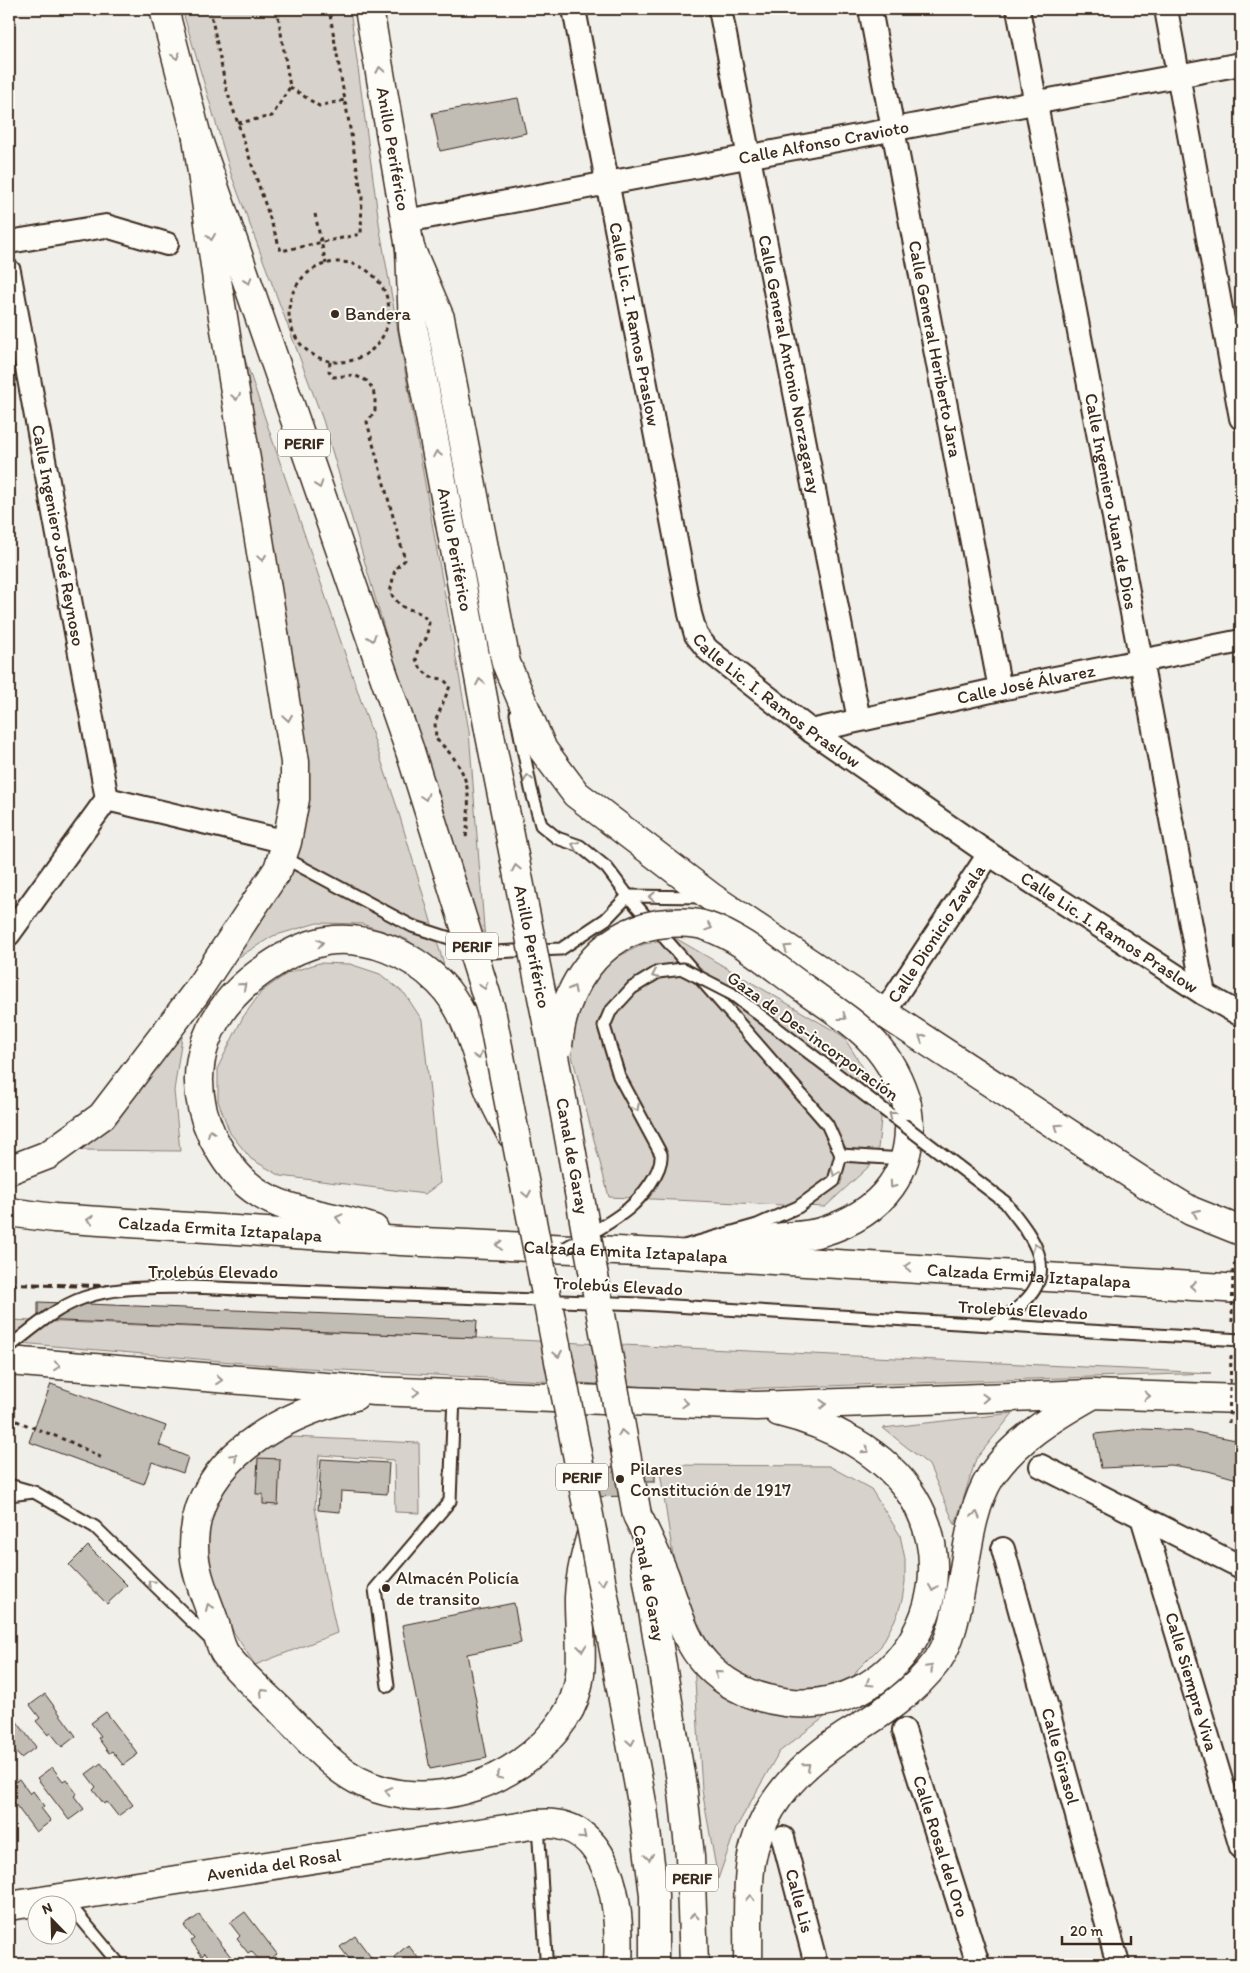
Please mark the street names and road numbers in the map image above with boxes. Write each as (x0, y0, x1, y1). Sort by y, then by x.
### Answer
street label: Anillo Periférico (372, 85, 414, 213)
street label: Calle Alfonso Cravioto (737, 116, 911, 169)
street label: Calle Lic. I. Ramos Praslow (604, 220, 665, 428)
street label: Calle General Antonio Norzagaray (753, 233, 826, 496)
street label: Calle General Heriberto Jara (903, 239, 966, 459)
street label: Calle Ingeniero Juan de Dios (1080, 391, 1142, 611)
street label: Calle Ingeniero José Reynoso (27, 423, 89, 648)
road number: PERIF (278, 429, 330, 456)
street label: Anillo Periférico (433, 486, 477, 613)
street label: Calle Lic. I. Ramos Praslow (688, 628, 865, 773)
street label: Calle José Álvarez (955, 659, 1098, 709)
street label: Calle Dionicio Zavala (883, 860, 990, 1007)
street label: Calle Lic. I. Ramos Praslow (1016, 866, 1202, 998)
street label: Anillo Periférico (509, 883, 555, 1010)
road number: PERIF (446, 932, 498, 959)
street label: Gaza de Des-incorporación (723, 966, 903, 1106)
street label: Canal de Garay (551, 1096, 594, 1216)
street label: Calzada Ermita Iztapalapa (118, 1211, 324, 1247)
street label: Calzada Ermita Iztapalapa (523, 1236, 729, 1268)
street label: Calzada Ermita Iztapalapa (926, 1259, 1132, 1293)
street label: Trolebús Elevado (148, 1261, 278, 1283)
street label: Trolebús Elevado (552, 1272, 684, 1300)
street label: Trolebús Elevado (957, 1296, 1089, 1324)
road number: PERIF (556, 1464, 608, 1490)
street label: Canal de Garay (628, 1523, 670, 1644)
street label: Calle Siempre Viva (1160, 1610, 1223, 1755)
street label: Calle Girasol (1037, 1705, 1084, 1807)
street label: Calle Rosal del Oro (908, 1773, 974, 1920)
street label: Avenida del Rosal (205, 1844, 343, 1886)
road number: PERIF (666, 1865, 718, 1892)
street label: Calle Lis (781, 1866, 818, 1935)

